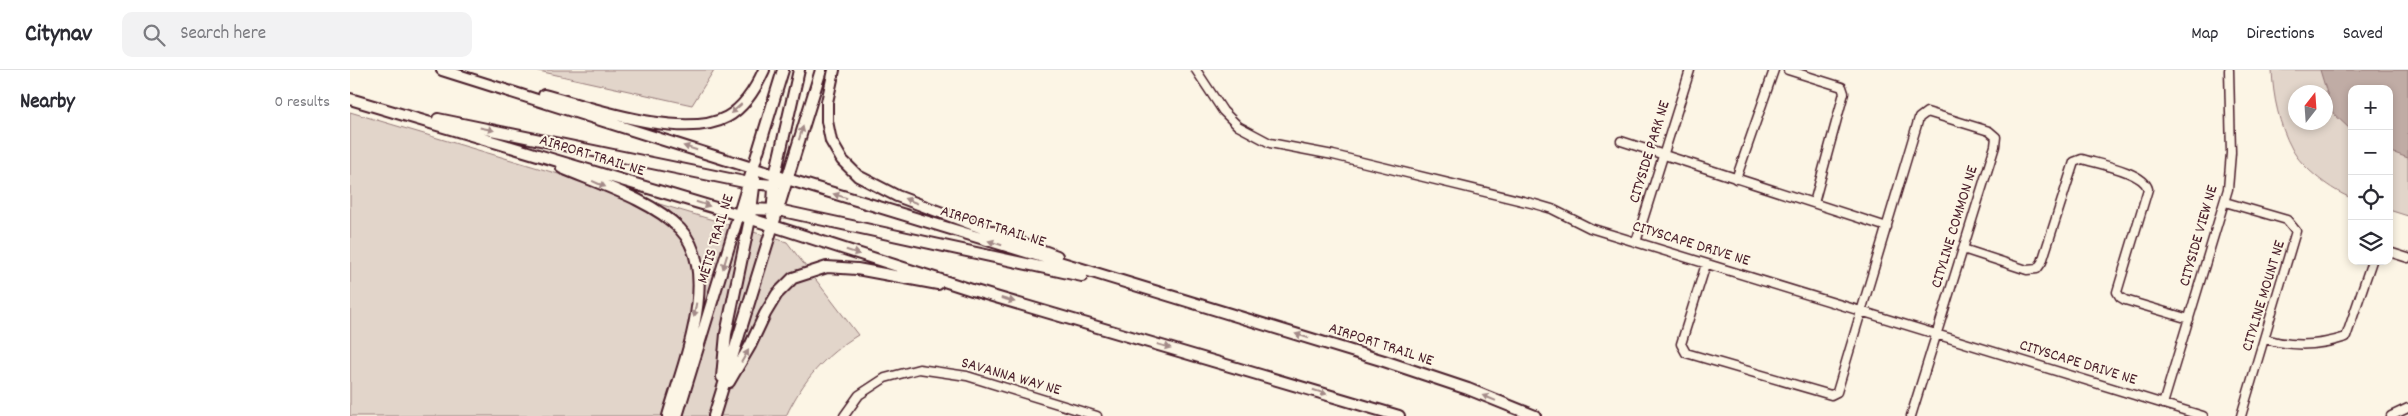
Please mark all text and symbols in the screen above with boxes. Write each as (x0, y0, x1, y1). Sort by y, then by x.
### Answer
search box (122, 12, 472, 57)
text: Citynav (25, 18, 92, 52)
icon: search (140, 21, 168, 49)
text: Search here (180, 21, 266, 48)
text: Map (2191, 22, 2218, 47)
text: Directions (2246, 22, 2315, 47)
text: Saved (2343, 22, 2383, 47)
north arrow (2288, 85, 2333, 130)
map controls (2348, 85, 2393, 265)
button: + (2348, 85, 2393, 130)
text: Nearby (20, 88, 75, 118)
text: 0 results (275, 91, 330, 114)
street label: CITYSIDE PARK NE (1623, 97, 1677, 206)
one-way arrow (731, 103, 743, 115)
one-way arrow (798, 125, 806, 140)
one-way arrow (480, 126, 496, 134)
street label: AIRPORT TRAIL NE (536, 129, 648, 183)
button: − (2348, 130, 2393, 175)
one-way arrow (682, 143, 697, 151)
street label: CITYLINE COMMON NE (1925, 162, 1985, 291)
button: locate (2348, 175, 2393, 220)
one-way arrow (592, 180, 606, 188)
street label: CITYSIDE VIEW NE (2174, 182, 2225, 289)
street label: MÉTIS TRAIL NE (692, 191, 741, 286)
one-way arrow (833, 191, 848, 199)
one-way arrow (903, 197, 918, 205)
street label: AIRPORT TRAIL NE (937, 200, 1049, 254)
one-way arrow (695, 201, 710, 209)
street label: CITYSCAPE DRIVE NE (1629, 215, 1753, 273)
button: layers (2348, 220, 2393, 265)
street label: CITYLINE MOUNT NE (2236, 237, 2292, 354)
one-way arrow (988, 239, 1003, 247)
one-way arrow (845, 249, 860, 257)
one-way arrow (720, 254, 728, 269)
one-way arrow (1000, 297, 1015, 305)
one-way arrow (691, 303, 699, 319)
street label: AIRPORT TRAIL NE (1326, 317, 1437, 373)
one-way arrow (1294, 332, 1309, 340)
street label: CITYSCAPE DRIVE NE (2016, 334, 2140, 392)
one-way arrow (1156, 343, 1171, 351)
one-way arrow (740, 349, 749, 362)
street label: SAVANNA WAY NE (958, 352, 1064, 402)
one-way arrow (1312, 389, 1327, 397)
one-way arrow (1481, 394, 1496, 402)

